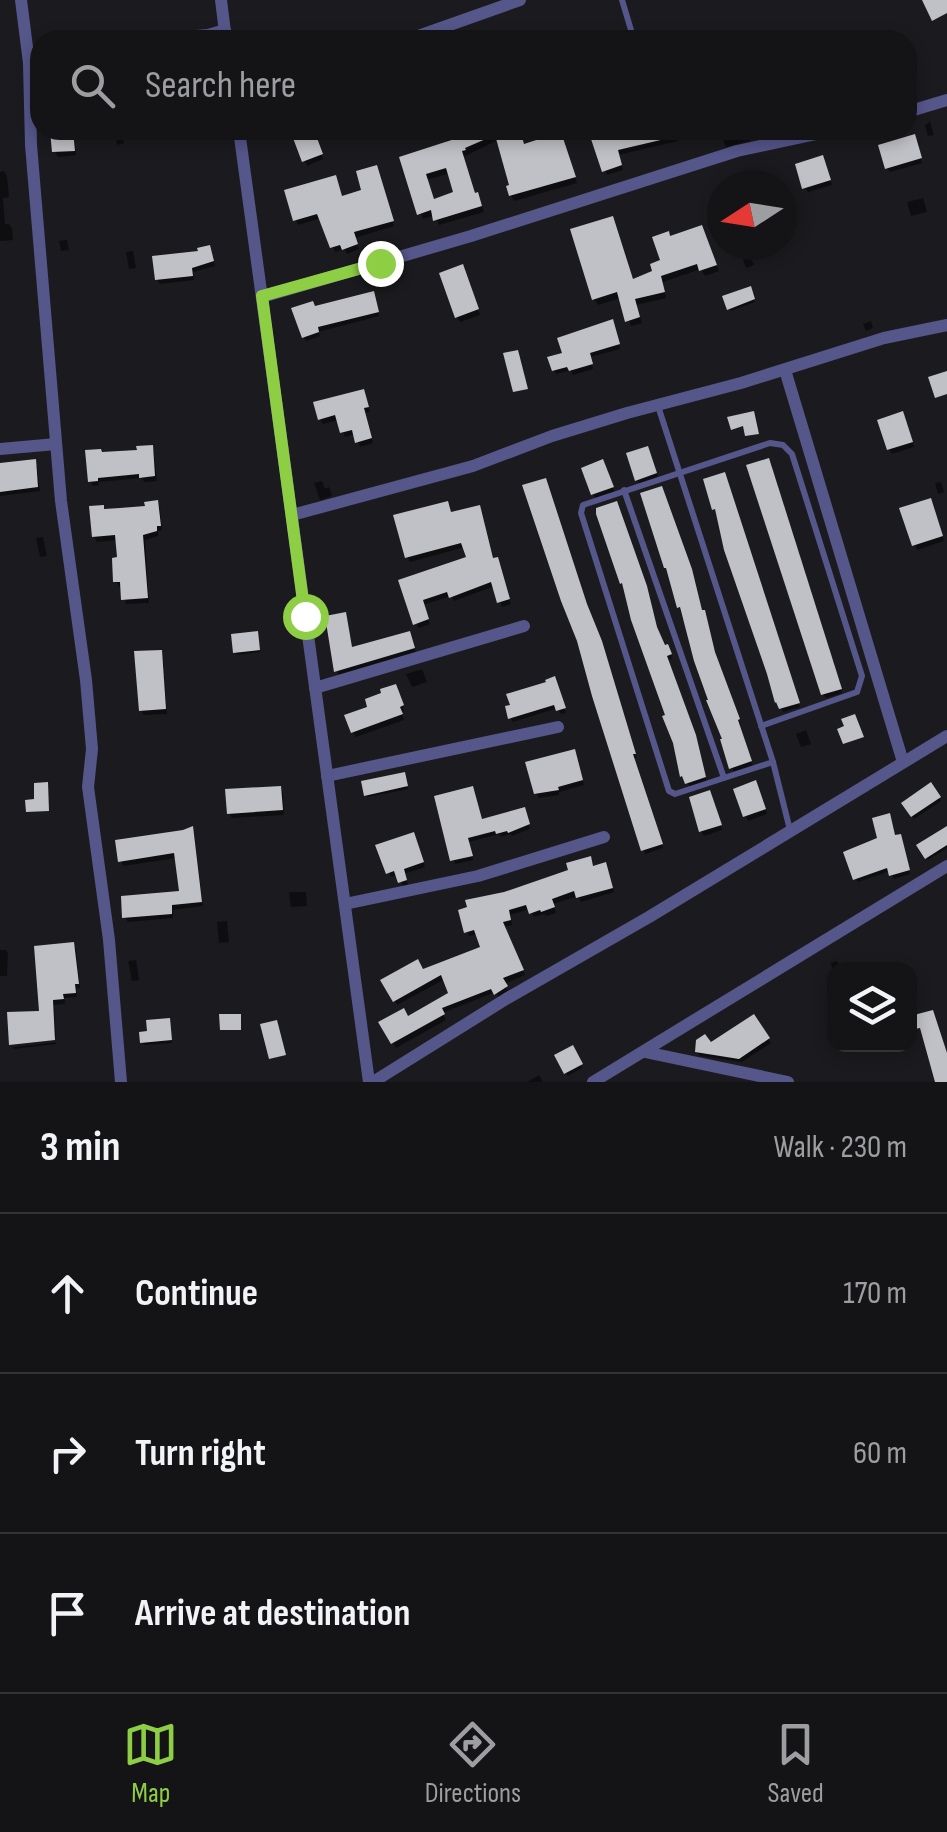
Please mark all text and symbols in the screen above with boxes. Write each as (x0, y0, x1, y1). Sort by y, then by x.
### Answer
search box (30, 30, 917, 140)
icon: search (65, 58, 120, 113)
text: Search here (145, 63, 296, 108)
north arrow (707, 170, 797, 260)
route end (358, 241, 404, 287)
route start (283, 594, 329, 640)
map controls (827, 962, 917, 1052)
button: layers (827, 962, 917, 1052)
text: 3 min (40, 1122, 120, 1173)
text: Walk · 230 m (773, 1128, 907, 1167)
icon: ahead (40, 1266, 95, 1321)
text: Continue (135, 1271, 258, 1316)
text: 170 m (843, 1274, 907, 1313)
icon: right (40, 1426, 95, 1481)
text: Turn right (135, 1431, 266, 1476)
text: 60 m (853, 1434, 907, 1473)
icon: arrive (40, 1586, 95, 1641)
text: Arrive at destination (135, 1591, 410, 1636)
tab: Map (123, 1717, 178, 1810)
tab: Directions (425, 1717, 521, 1810)
tab: Saved (768, 1717, 824, 1810)

